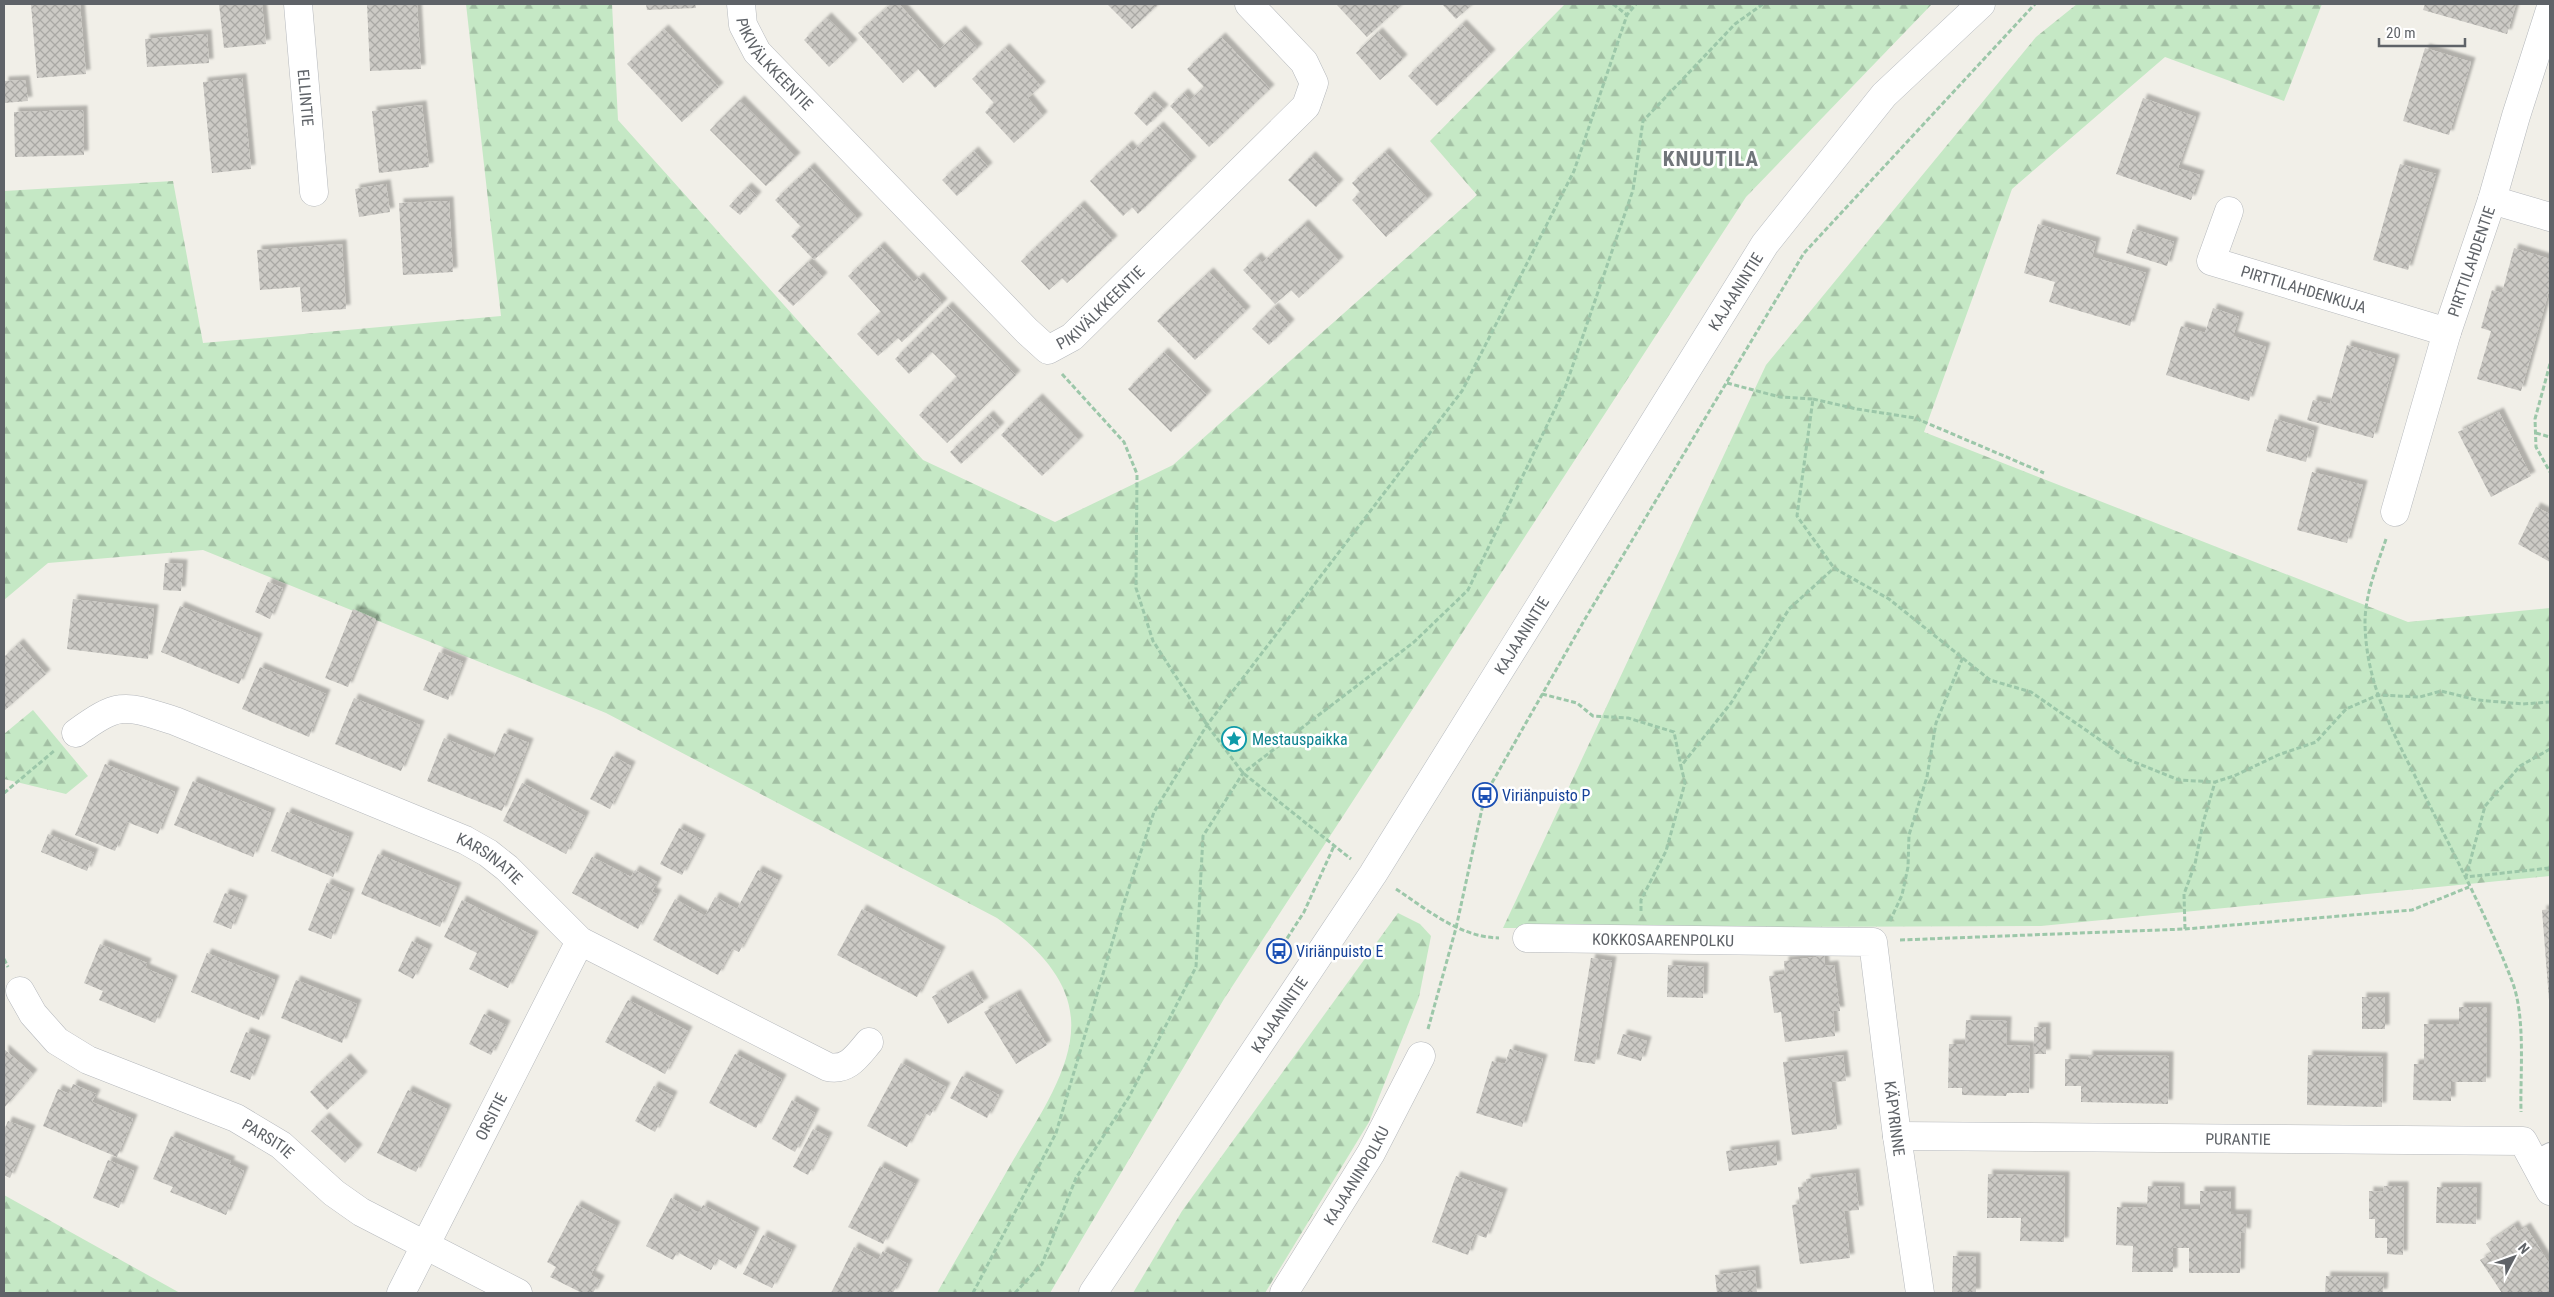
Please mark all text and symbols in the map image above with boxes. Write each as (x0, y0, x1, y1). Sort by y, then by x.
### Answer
scale bar (2379, 15, 2465, 47)
street label: PIKIVÄLKKEENTIE (732, 17, 817, 114)
text: 20 m (2386, 24, 2416, 42)
street label: ELLINTIE (294, 68, 317, 127)
district label: KNUUTILA (1663, 147, 1759, 171)
street label: PIRTTILAHDENTIE (2444, 204, 2499, 319)
street label: KAJAANINTIE (1705, 249, 1767, 334)
street label: PIKIVÄLKKEENTIE (1053, 262, 1149, 354)
street label: PIRTTILAHDENKUJA (2239, 262, 2369, 317)
street label: KAJAANINTIE (1491, 593, 1553, 678)
place icon: Mestauspaikka (1221, 726, 1247, 752)
place label: Mestauspaikka (1252, 730, 1348, 749)
bus stop icon: Viriänpuisto P (1472, 782, 1498, 808)
place label: Viriänpuisto P (1502, 786, 1590, 805)
street label: KARSINATIE (454, 829, 527, 888)
street label: KOKKOSAARENPOLKU (1592, 930, 1734, 950)
bus stop icon: Viriänpuisto E (1266, 938, 1292, 964)
place label: Viriänpuisto E (1296, 942, 1383, 961)
street label: KAJAANINTIE (1247, 973, 1312, 1057)
street label: KÄPYRINNE (1880, 1080, 1909, 1158)
street label: ORSITIE (471, 1090, 511, 1144)
street label: PARSITIE (239, 1115, 298, 1162)
street label: KAJAANINPOLKU (1320, 1123, 1393, 1228)
street label: PURANTIE (2205, 1129, 2271, 1149)
north arrow (2489, 1232, 2539, 1282)
text: N (2515, 1240, 2533, 1257)

